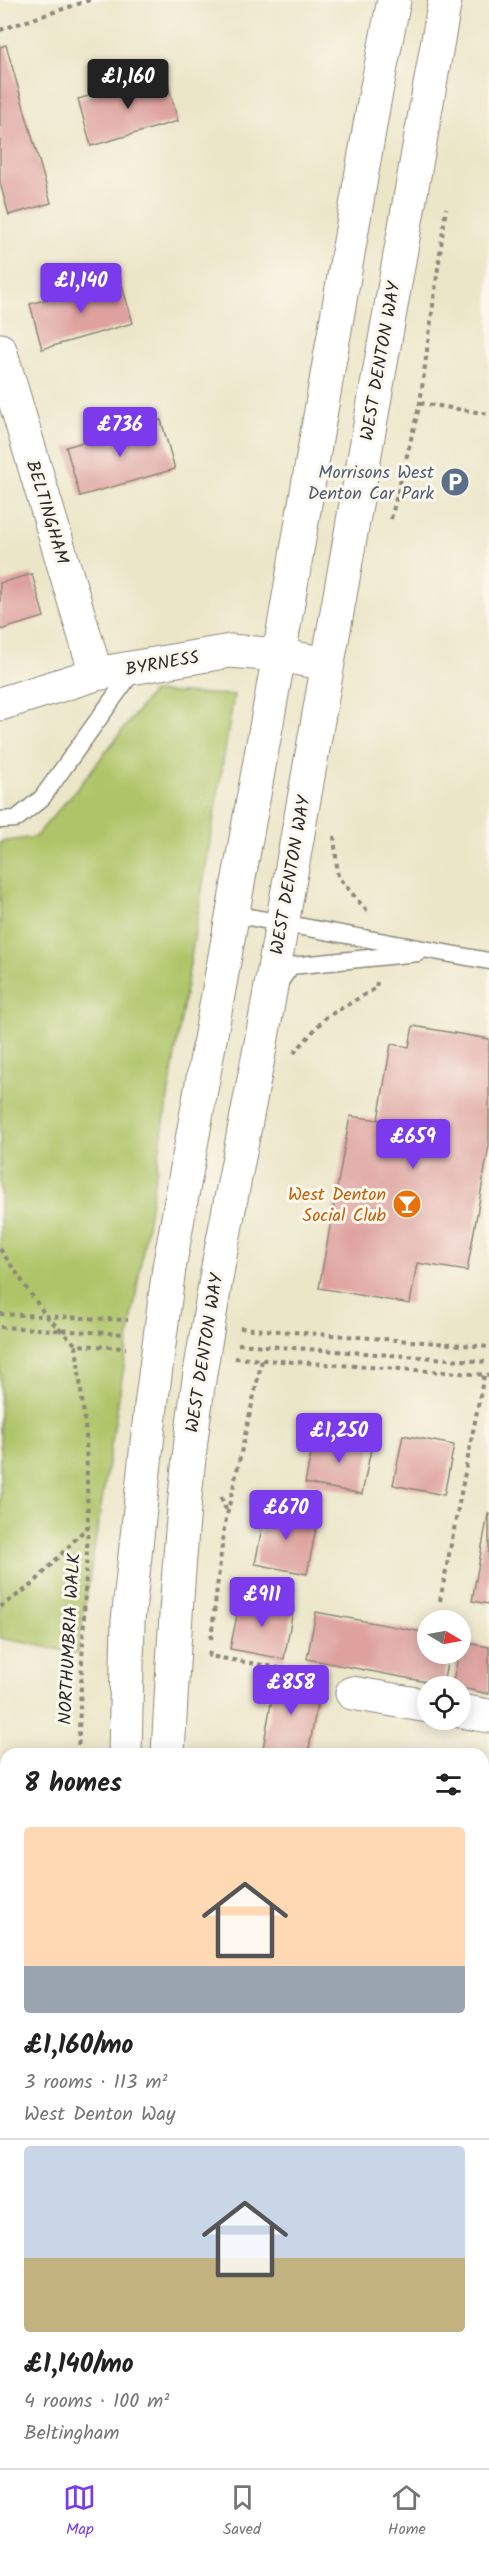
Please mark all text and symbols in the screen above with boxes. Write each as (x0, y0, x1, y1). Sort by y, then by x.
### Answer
pin: £1,160 (79, 59, 177, 110)
text: £1,160 (101, 62, 155, 94)
pin: £1,140 (32, 263, 130, 314)
text: £1,140 (54, 266, 108, 298)
street label: WEST DENTON WAY (353, 279, 410, 443)
pin: £736 (84, 407, 156, 458)
text: £736 (97, 410, 143, 442)
street label: BELTINGHAM (17, 457, 76, 569)
place label: Morrisons West Denton Car Park (308, 459, 435, 509)
parking icon: Morrisons West Denton Car Park (439, 466, 471, 498)
street label: BYRNESS (123, 644, 202, 685)
street label: WEST DENTON WAY (263, 793, 320, 957)
pin: £659 (377, 1119, 449, 1170)
text: £659 (390, 1122, 436, 1154)
place label: West Denton Social Club (288, 1181, 387, 1231)
bar icon: West Denton Social Club (391, 1188, 423, 1220)
street label: WEST DENTON WAY (179, 1271, 232, 1435)
pin: £1,250 (290, 1413, 388, 1464)
text: £1,250 (310, 1416, 368, 1448)
pin: £670 (250, 1490, 322, 1541)
text: £670 (263, 1493, 309, 1525)
street label: NORTHUMBRIA WALK (52, 1552, 89, 1726)
pin: £911 (226, 1577, 298, 1628)
text: £911 (244, 1580, 280, 1612)
north arrow (417, 1610, 471, 1664)
map controls (417, 1610, 471, 1730)
pin: £858 (255, 1665, 327, 1716)
text: £858 (267, 1668, 315, 1700)
button: locate (417, 1676, 471, 1730)
text: 8 homes (24, 1763, 122, 1805)
icon: filters (432, 1768, 465, 1801)
icon: home (191, 1866, 299, 1974)
text: £1,160/mo (24, 2025, 133, 2067)
text: 3 rooms · 113 m² (24, 2067, 167, 2099)
text: West Denton Way (24, 2099, 175, 2131)
icon: home (191, 2185, 299, 2293)
text: £1,140/mo (24, 2344, 134, 2386)
text: 4 rooms · 100 m² (24, 2386, 169, 2418)
text: Beltingham (24, 2418, 119, 2450)
tab: Map (63, 2481, 96, 2542)
tab: Saved (223, 2481, 261, 2542)
tab: Home (388, 2481, 426, 2542)

